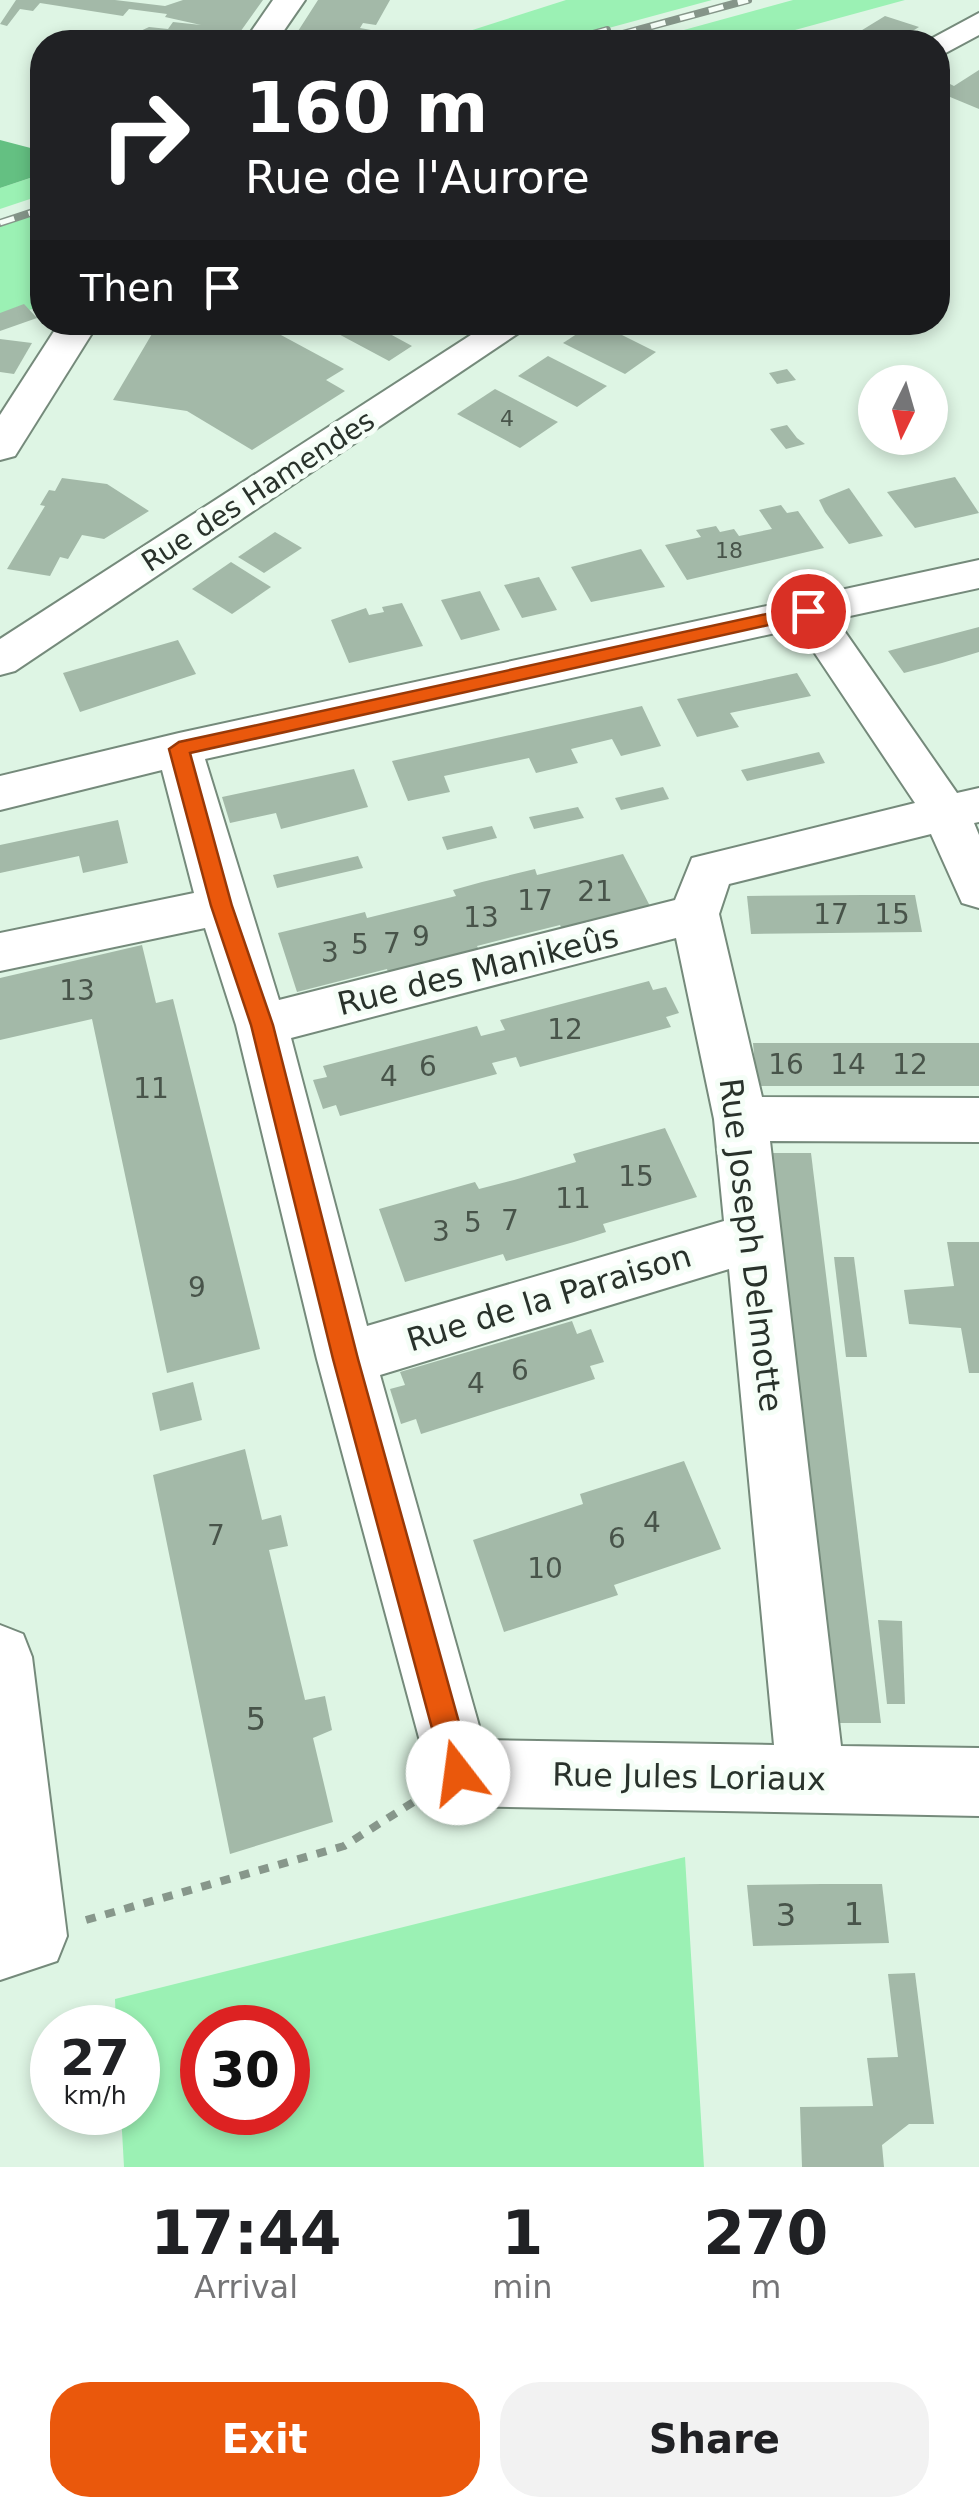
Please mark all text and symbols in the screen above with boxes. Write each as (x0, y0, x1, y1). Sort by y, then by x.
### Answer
text: 160 m (245, 67, 488, 149)
icon: right (80, 70, 210, 200)
text: Rue de l'Aurore (245, 151, 590, 204)
icon: arrive (195, 260, 250, 315)
text: Then (80, 266, 175, 310)
north arrow (858, 365, 948, 455)
map controls (858, 365, 948, 455)
street label: Rue des Hamendes (136, 403, 380, 579)
house number: 4 (500, 406, 514, 431)
house number: 18 (715, 538, 743, 563)
pin (766, 569, 851, 654)
icon: arrive (781, 584, 836, 639)
house number: 21 (577, 875, 613, 908)
house number: 17 (517, 884, 553, 917)
house number: 17 (813, 898, 849, 931)
house number: 15 (874, 898, 910, 931)
house number: 13 (463, 901, 499, 934)
street label: Rue des Manikeûs (334, 917, 622, 1023)
house number: 9 (412, 920, 430, 953)
house number: 7 (383, 927, 401, 960)
house number: 5 (351, 928, 369, 961)
house number: 3 (321, 936, 339, 969)
house number: 13 (59, 974, 95, 1007)
house number: 12 (547, 1013, 583, 1046)
house number: 16 (768, 1048, 804, 1081)
house number: 14 (830, 1048, 866, 1081)
house number: 12 (892, 1048, 928, 1081)
house number: 6 (419, 1050, 437, 1083)
house number: 4 (380, 1060, 398, 1093)
house number: 11 (133, 1072, 169, 1105)
street label: Rue Joseph Delmotte (712, 1076, 790, 1414)
house number: 15 (618, 1160, 654, 1193)
house number: 11 (555, 1182, 591, 1215)
house number: 7 (501, 1204, 519, 1237)
house number: 5 (464, 1206, 482, 1239)
house number: 3 (432, 1215, 450, 1248)
street label: Rue de la Paraison (402, 1237, 696, 1359)
house number: 9 (188, 1271, 206, 1304)
house number: 6 (511, 1354, 529, 1387)
house number: 4 (467, 1367, 485, 1400)
house number: 4 (643, 1506, 661, 1539)
house number: 7 (207, 1519, 225, 1552)
house number: 6 (608, 1522, 626, 1555)
house number: 10 (527, 1552, 563, 1585)
house number: 5 (246, 1700, 266, 1738)
position arrow (406, 1721, 510, 1825)
street label: Rue Jules Loriaux (552, 1756, 826, 1798)
house number: 1 (844, 1895, 864, 1933)
house number: 3 (776, 1896, 796, 1934)
speed limit sign: 30 (180, 2005, 310, 2135)
text: 27 (60, 2029, 130, 2087)
text: km/h (63, 2081, 127, 2110)
text: 17:44 (151, 2198, 342, 2268)
text: 1 (501, 2198, 543, 2268)
text: 270 (703, 2198, 828, 2268)
text: Arrival (194, 2268, 298, 2306)
text: min (492, 2268, 553, 2306)
text: m (750, 2268, 781, 2306)
button: Exit (50, 2382, 480, 2497)
button: Share (500, 2382, 929, 2497)

